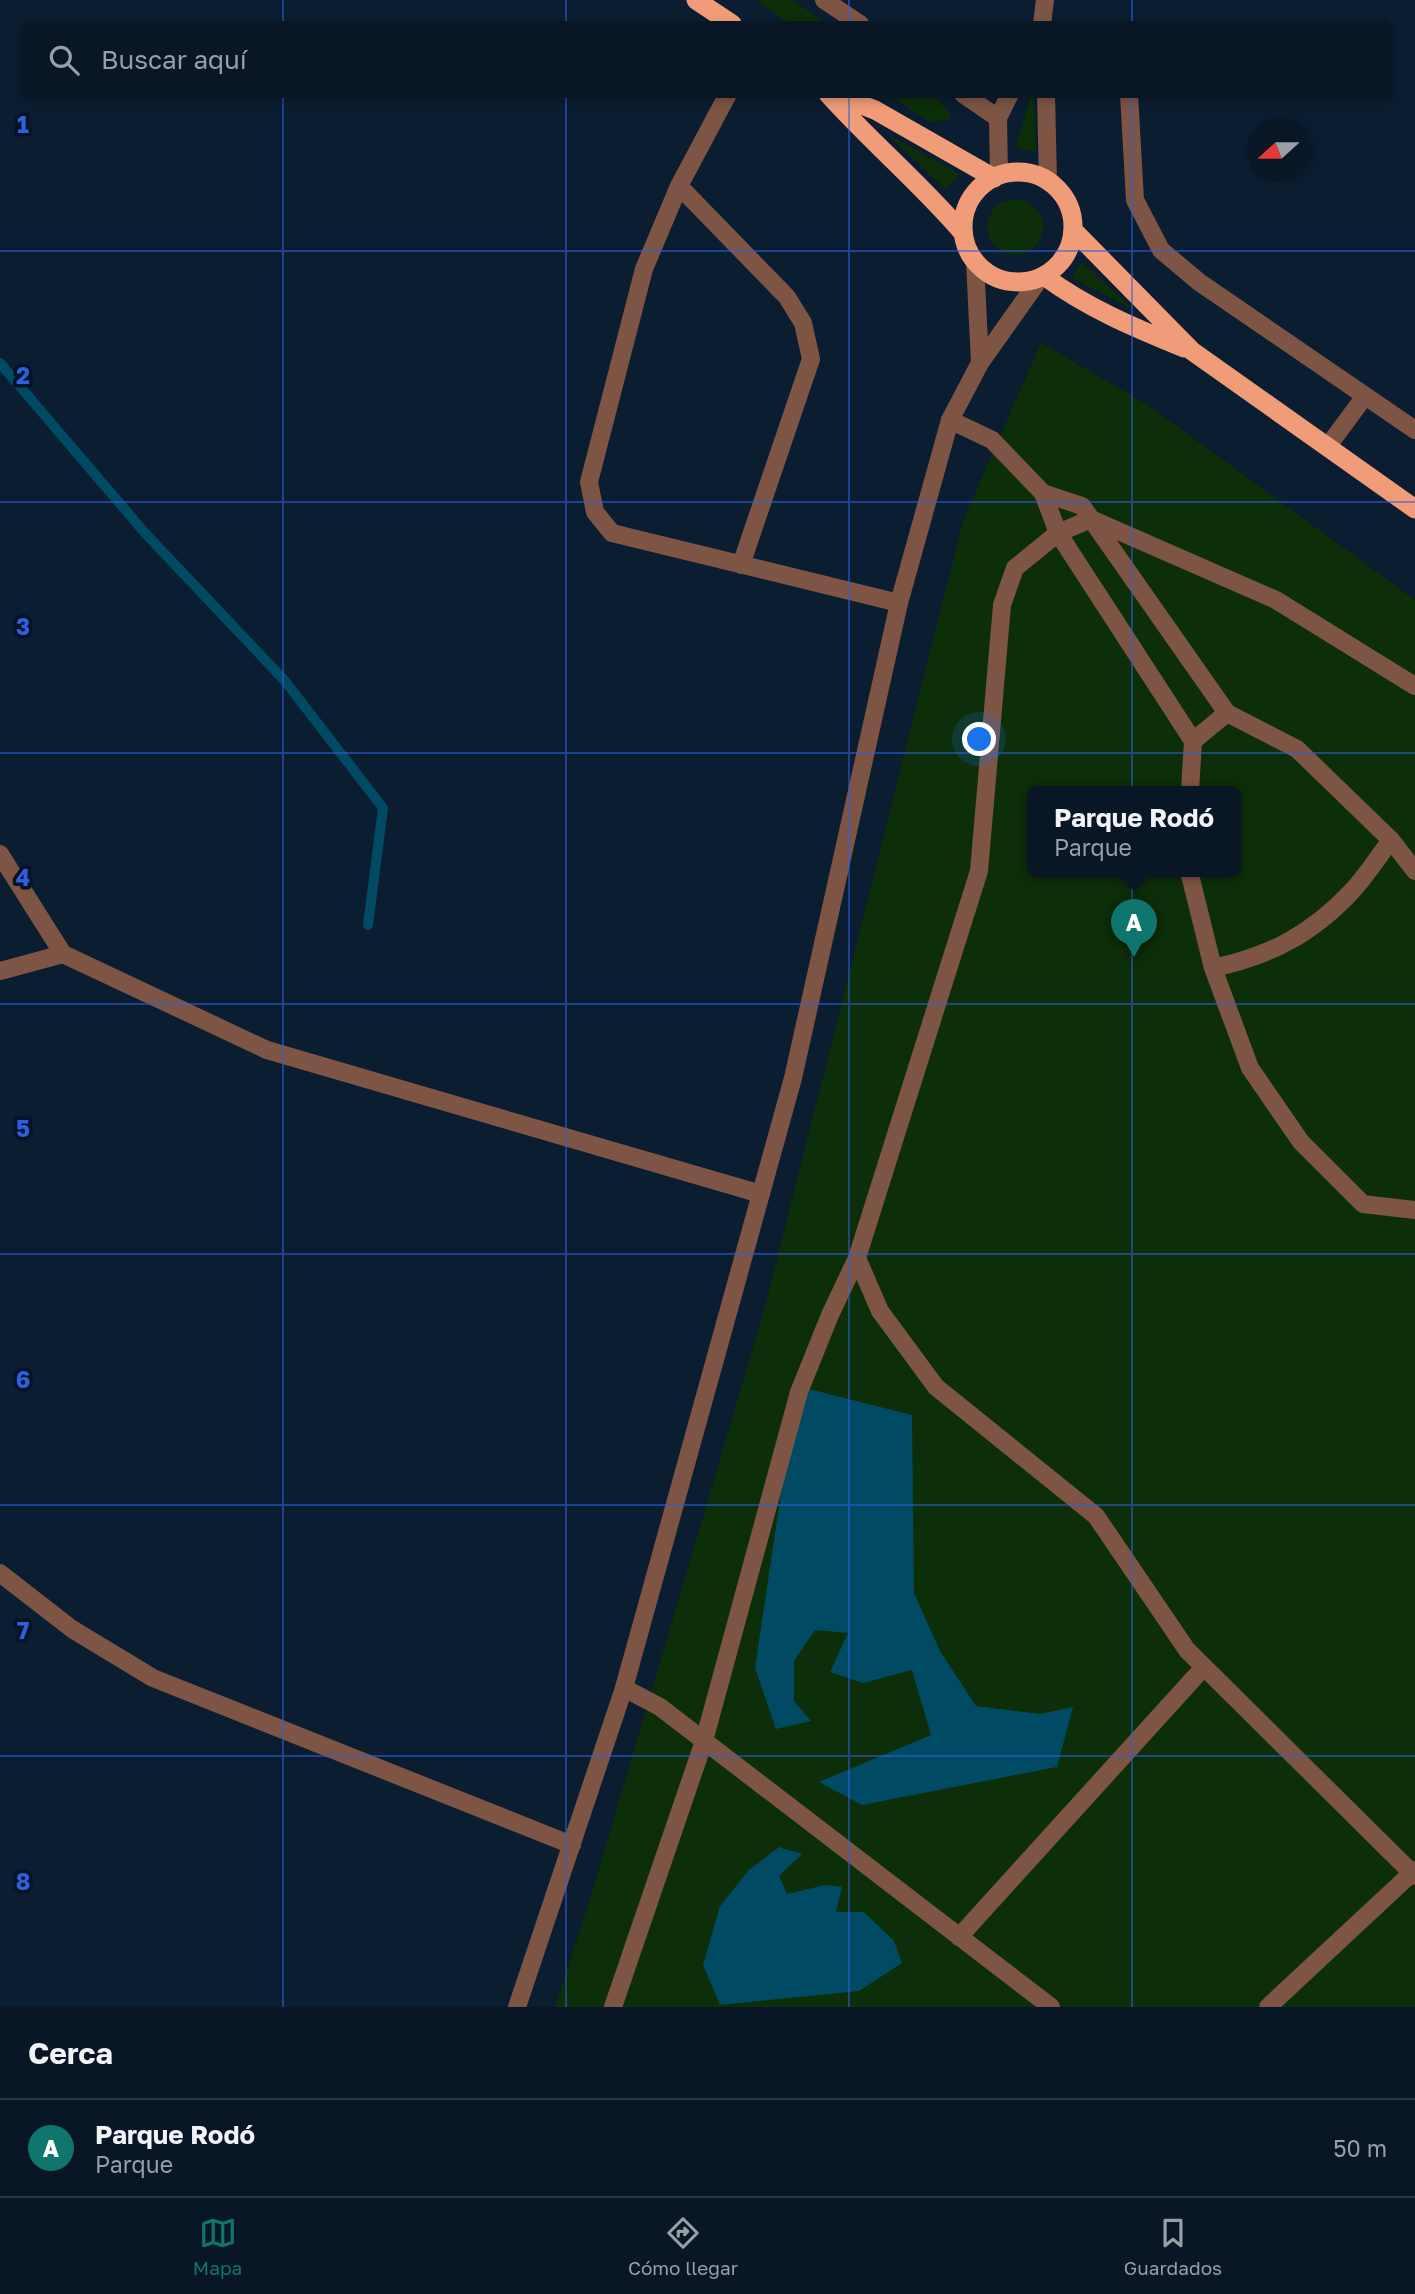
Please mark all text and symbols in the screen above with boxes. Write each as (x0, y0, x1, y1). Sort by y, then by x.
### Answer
search box (21, 21, 1394, 98)
icon: search (45, 41, 83, 79)
text: Buscar aquí (101, 44, 247, 75)
text: 1 (17, 110, 29, 138)
north arrow (1247, 119, 1310, 182)
text: 2 (16, 361, 30, 389)
text: 3 (16, 612, 30, 640)
your location (962, 722, 996, 756)
popup (1027, 786, 1241, 877)
text: Parque Rodó (1054, 802, 1214, 833)
text: Parque (1054, 833, 1132, 861)
text: 4 (16, 863, 30, 891)
pin: A (1111, 899, 1157, 957)
text: 5 (16, 1114, 30, 1142)
text: 6 (16, 1365, 30, 1393)
text: 7 (17, 1616, 29, 1644)
text: 8 (16, 1867, 30, 1895)
text: Cerca (28, 2035, 113, 2071)
text: Parque Rodó (95, 2119, 255, 2150)
text: A (43, 2134, 59, 2162)
text: 50 m (1333, 2134, 1387, 2162)
text: Parque (95, 2150, 173, 2178)
tab: Mapa (193, 2214, 242, 2279)
tab: Cómo llegar (628, 2214, 738, 2279)
tab: Guardados (1124, 2214, 1222, 2279)

